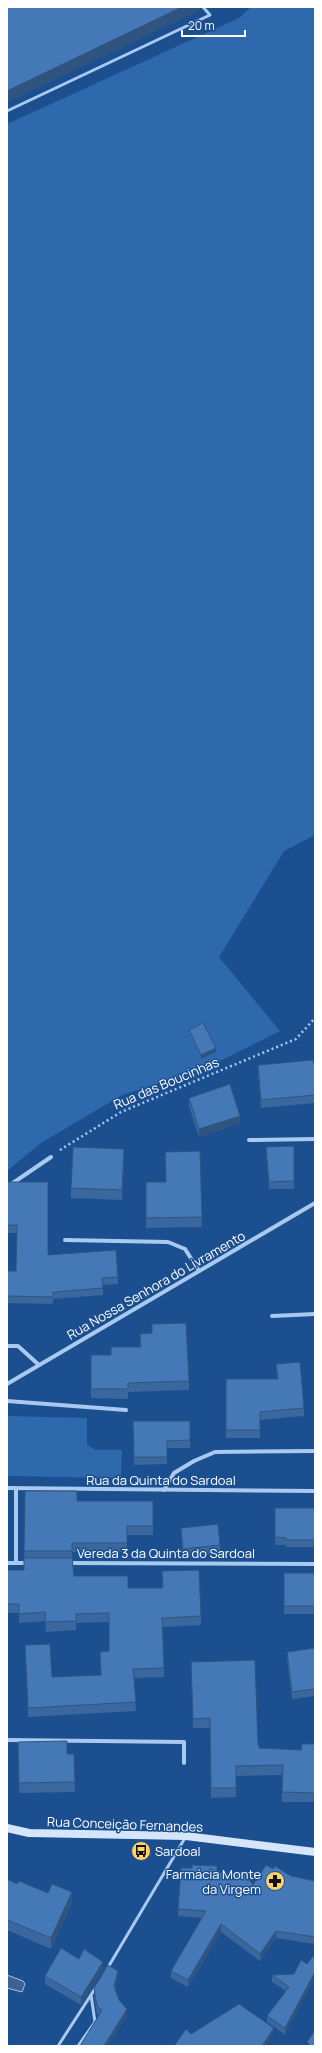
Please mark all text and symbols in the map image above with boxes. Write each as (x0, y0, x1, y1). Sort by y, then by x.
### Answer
scale bar (182, 12, 245, 38)
text: 20 m (188, 17, 215, 34)
street label: Rua das Boucinhas (110, 1053, 222, 1113)
street label: Rua Nossa Senhora do Livramento (64, 1226, 249, 1344)
street label: Rua da Quinta do Sardoal (86, 1471, 236, 1489)
street label: Vereda 3 da Quinta do Sardoal (77, 1544, 255, 1562)
street label: Rua Conceição Fernandes (47, 1812, 203, 1836)
bus stop icon: Sardoal (130, 1840, 152, 1862)
place label: Sardoal (155, 1842, 200, 1860)
place label: Farmácia Monte da Virgem (166, 1865, 261, 1898)
pharmacy icon: Farmácia Monte da Virgem (264, 1870, 286, 1892)

